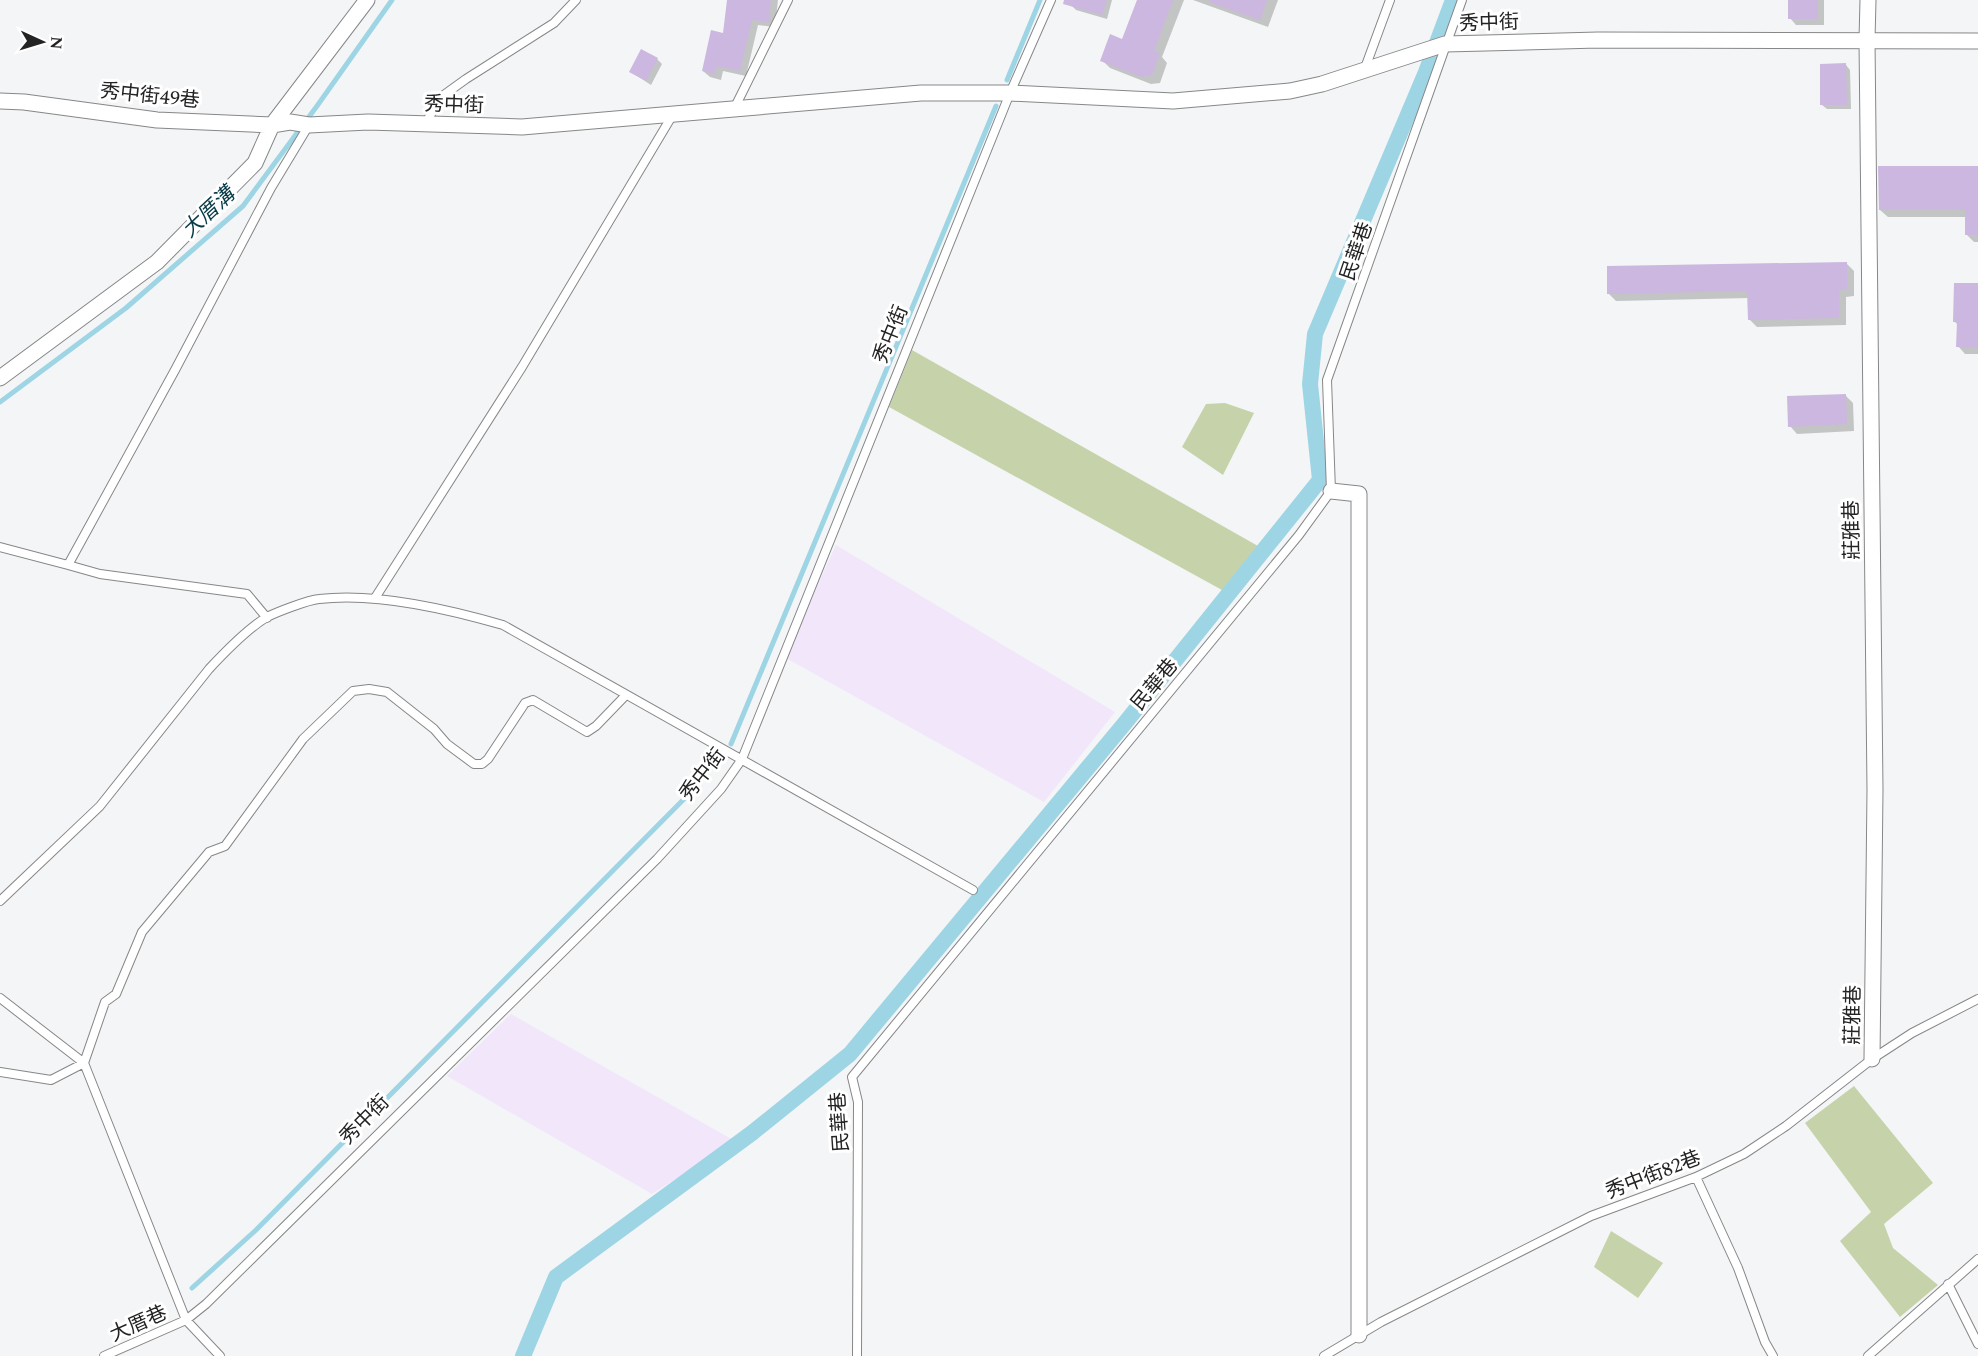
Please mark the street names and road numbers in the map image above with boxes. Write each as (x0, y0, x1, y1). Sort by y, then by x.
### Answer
street label: 秀中街 (1459, 7, 1520, 39)
street label: 秀中街49巷 (99, 76, 201, 116)
street label: 秀中街 (423, 89, 484, 121)
street label: 民華巷 (1333, 218, 1381, 285)
street label: 秀中街 (866, 301, 916, 368)
street label: 莊雅巷 (1836, 500, 1868, 560)
street label: 民華巷 (1124, 652, 1186, 717)
street label: 秀中街 (672, 742, 733, 807)
street label: 莊雅巷 (1837, 985, 1869, 1045)
street label: 秀中街 (333, 1088, 397, 1152)
street label: 民華巷 (823, 1091, 857, 1153)
street label: 秀中街82巷 (1601, 1143, 1705, 1207)
street label: 大厝巷 (105, 1298, 172, 1350)

